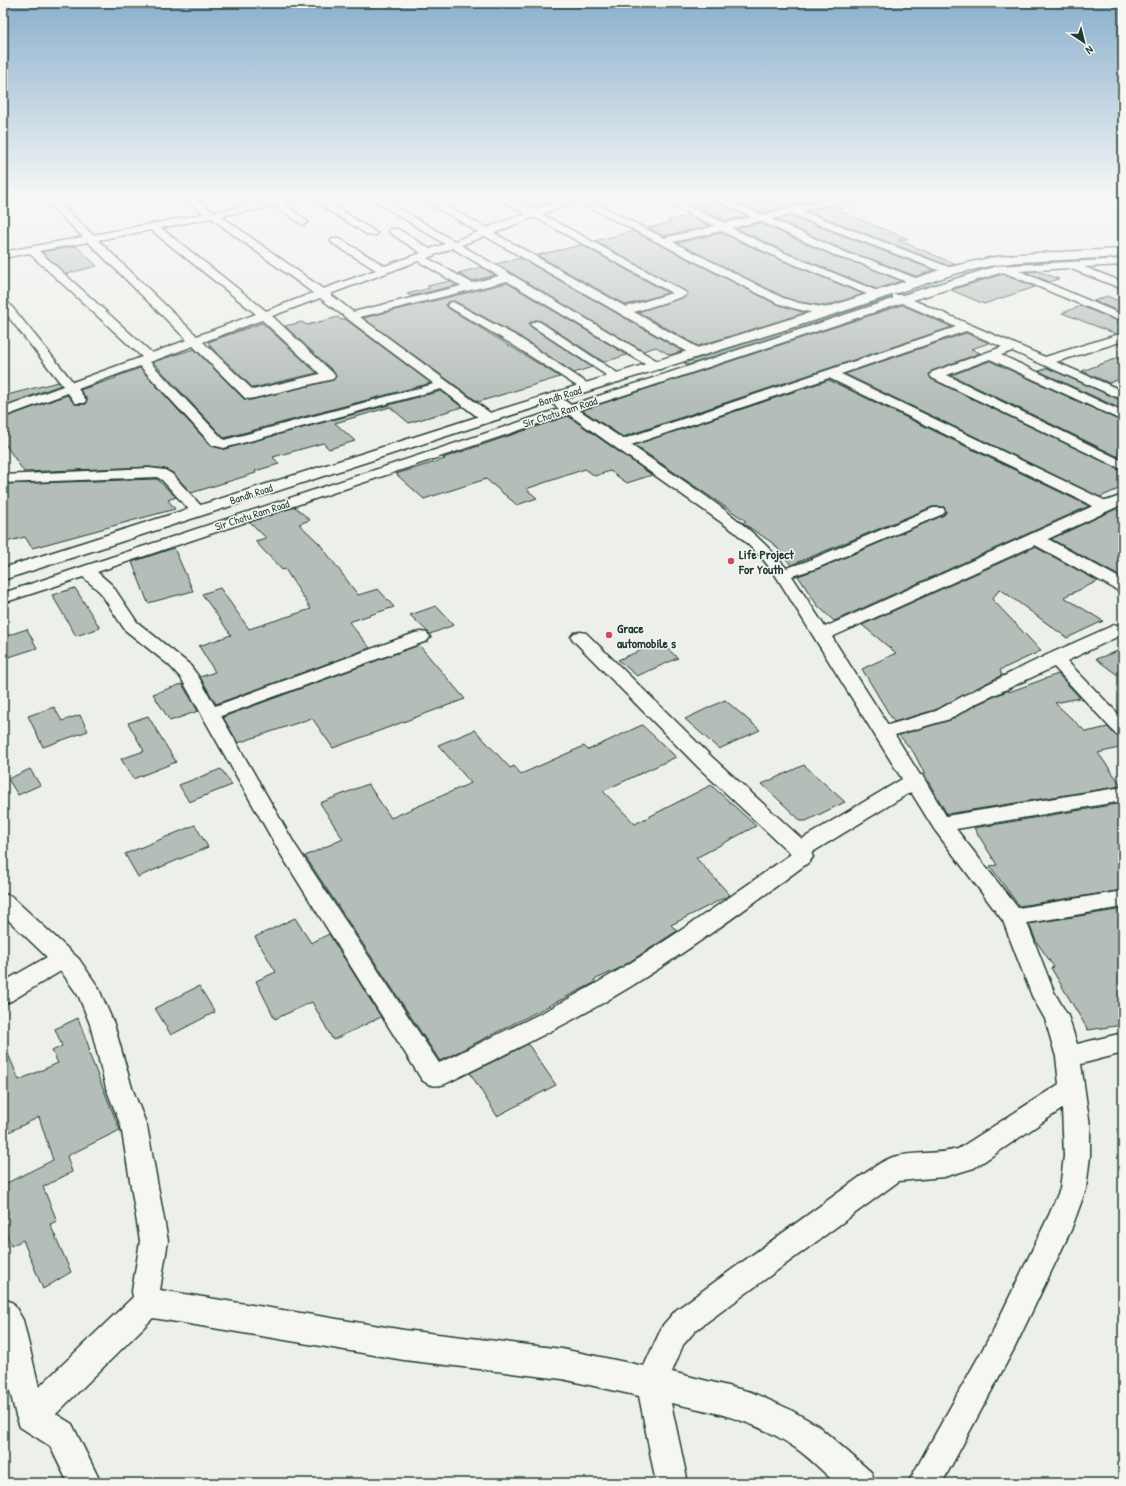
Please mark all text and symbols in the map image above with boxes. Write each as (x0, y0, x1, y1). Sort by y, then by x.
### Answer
north arrow (1064, 22, 1104, 62)
text: N (1083, 43, 1096, 58)
street label: Bandh Road (537, 383, 584, 409)
street label: Sir Chotu Ram Road (521, 393, 600, 431)
street label: Bandh Road (228, 480, 275, 508)
street label: Sir Chotu Ram Road (213, 496, 292, 534)
place label: Life Project For Youth (738, 545, 794, 578)
marker: Life Project For Youth (726, 556, 736, 566)
place label: Grace automobile s (617, 619, 676, 652)
marker: Grace automobile s (604, 630, 614, 640)

